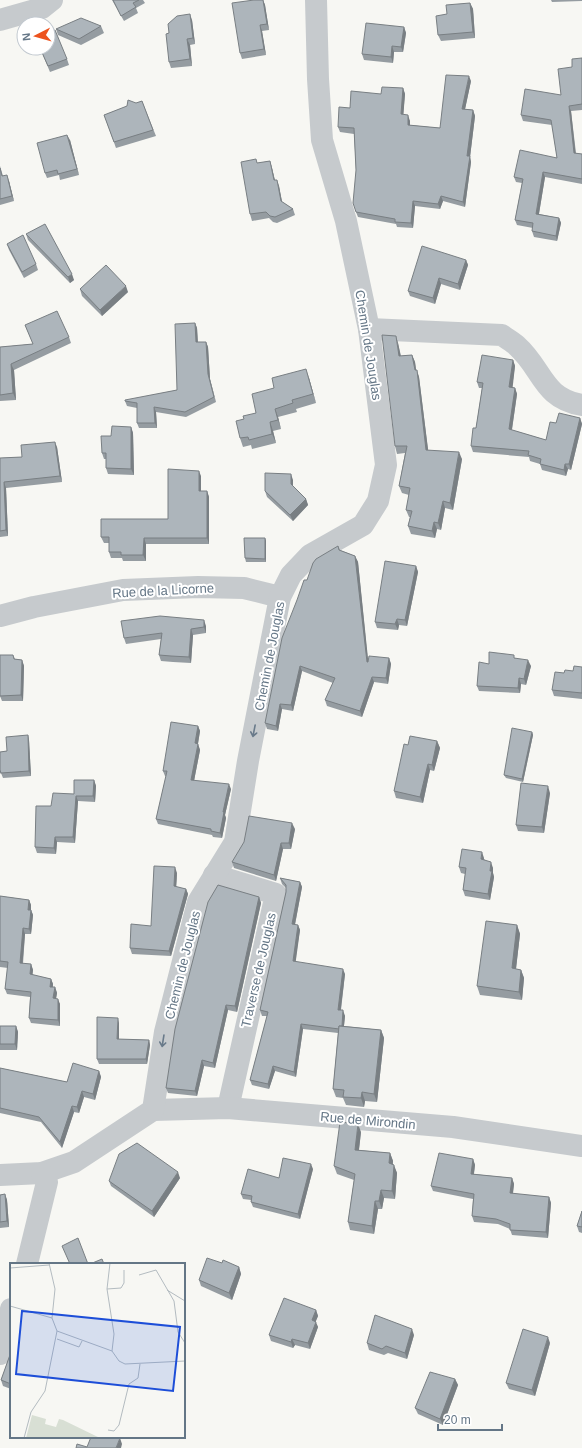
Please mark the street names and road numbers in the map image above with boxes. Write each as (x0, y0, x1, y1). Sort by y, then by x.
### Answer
street label: Chemin de Jouglas (352, 289, 385, 402)
street label: Rue de la Licorne (112, 580, 214, 601)
street label: Chemin de Jouglas (252, 600, 288, 712)
street label: Chemin de Jouglas (162, 909, 203, 1021)
street label: Traverse de Jouglas (238, 911, 279, 1029)
street label: Rue de Mirondin (320, 1109, 416, 1132)

